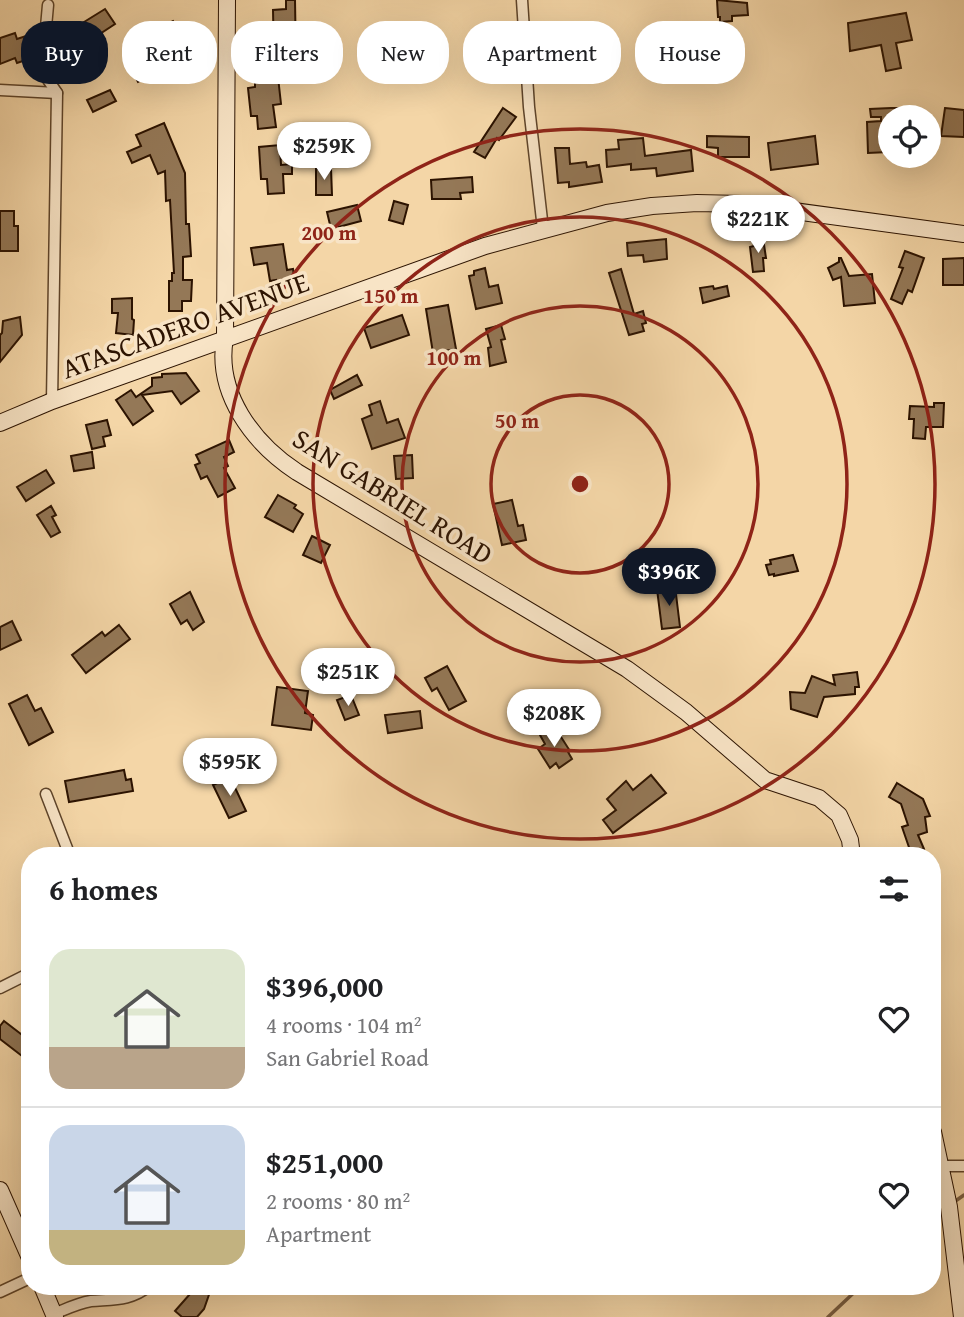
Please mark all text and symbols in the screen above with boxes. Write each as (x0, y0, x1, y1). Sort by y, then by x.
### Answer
chip: Buy (21, 21, 108, 84)
chip: Rent (122, 21, 217, 84)
chip: Filters (231, 21, 343, 84)
chip: New (357, 21, 449, 84)
chip: Apartment (463, 21, 621, 84)
chip: House (635, 21, 745, 84)
map controls (878, 105, 941, 168)
button: locate (878, 105, 941, 168)
pin: $259K (275, 122, 373, 182)
text: $259K (293, 128, 355, 161)
pin: $221K (709, 196, 807, 255)
text: $221K (727, 201, 789, 234)
text: 200 m (301, 217, 357, 248)
street label: ATASCADERO AVENUE (55, 261, 314, 388)
text: 150 m (363, 280, 419, 311)
text: 100 m (426, 342, 482, 373)
text: 50 m (495, 405, 539, 436)
street label: SAN GABRIEL ROAD (285, 417, 501, 574)
centre of rings (568, 472, 592, 496)
pin: $396K (620, 548, 718, 608)
text: $396K (638, 554, 700, 587)
pin: $251K (299, 648, 397, 708)
text: $251K (317, 654, 379, 687)
pin: $208K (505, 690, 603, 749)
text: $208K (523, 695, 585, 728)
pin: $595K (181, 738, 279, 798)
text: $595K (199, 744, 261, 777)
text: 6 homes (49, 867, 158, 911)
icon: filters (875, 870, 913, 908)
text: $396,000 (266, 964, 383, 1008)
icon: home (105, 977, 189, 1061)
icon: heart (875, 1000, 913, 1038)
text: 4 rooms · 104 m² (266, 1008, 421, 1041)
text: San Gabriel Road (266, 1041, 429, 1074)
text: $251,000 (266, 1140, 383, 1184)
icon: home (105, 1153, 189, 1237)
icon: heart (875, 1176, 913, 1214)
text: 2 rooms · 80 m² (266, 1184, 410, 1217)
text: Apartment (266, 1217, 371, 1250)

